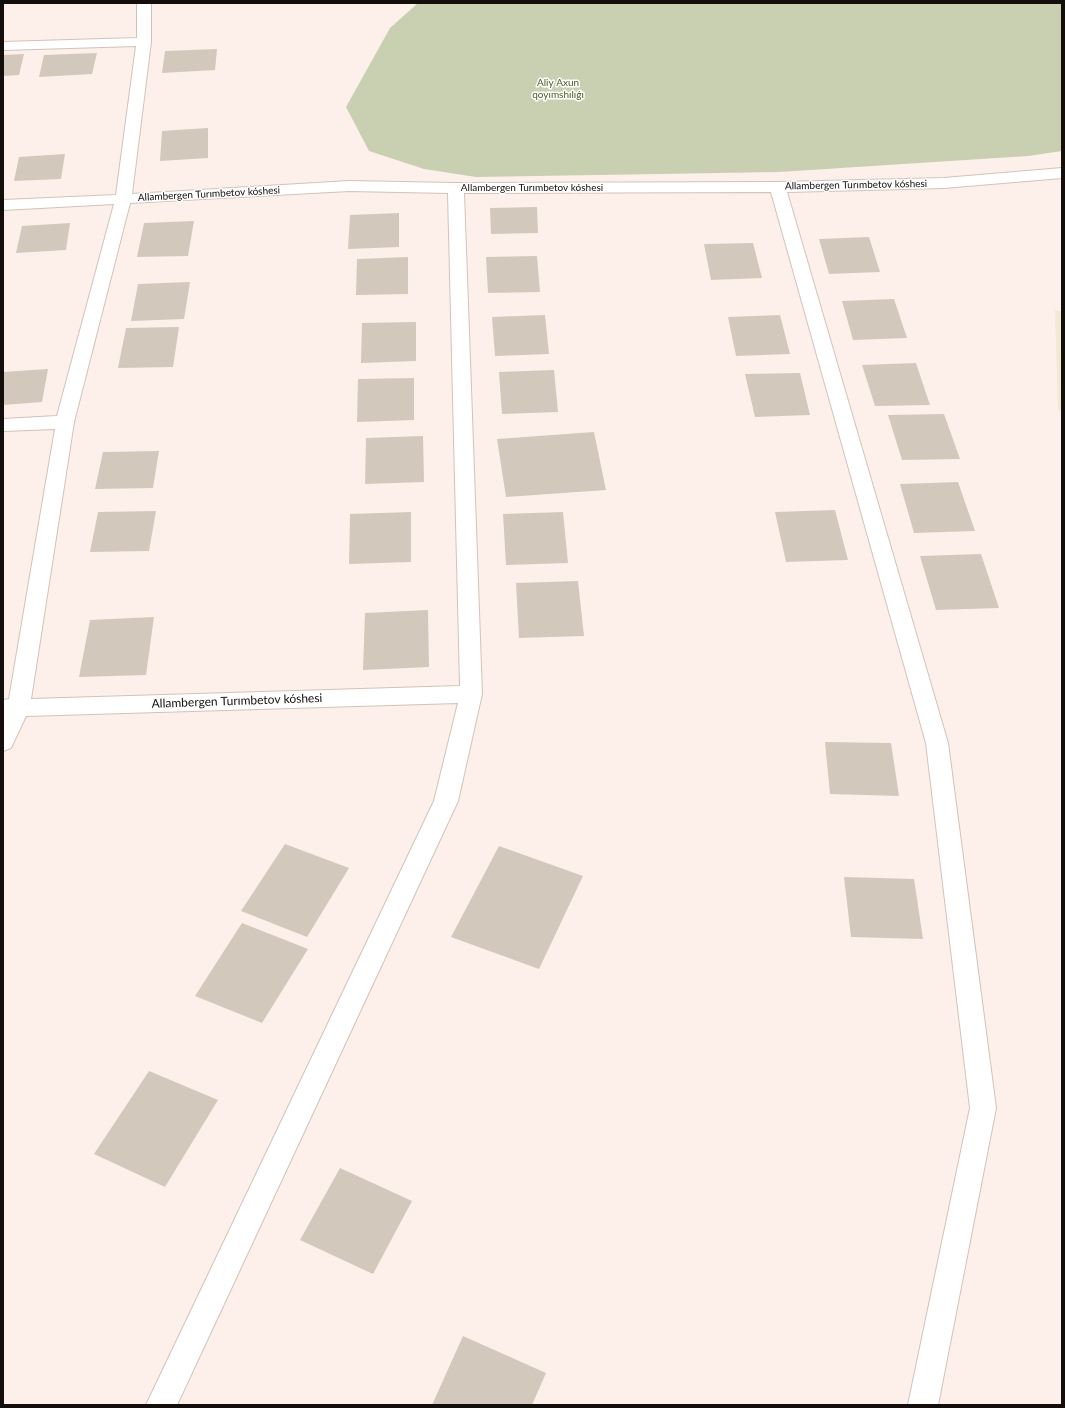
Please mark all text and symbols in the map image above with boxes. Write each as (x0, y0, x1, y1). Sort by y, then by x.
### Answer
park label: Aliy Axun qoyımshılıǵı (532, 77, 584, 100)
street label: Allambergen Turımbetov kóshesi (785, 178, 927, 192)
street label: Allambergen Turımbetov kóshesi (461, 182, 603, 194)
street label: Allambergen Turımbetov kóshesi (138, 184, 280, 204)
street label: Allambergen Turımbetov kóshesi (151, 691, 323, 711)

